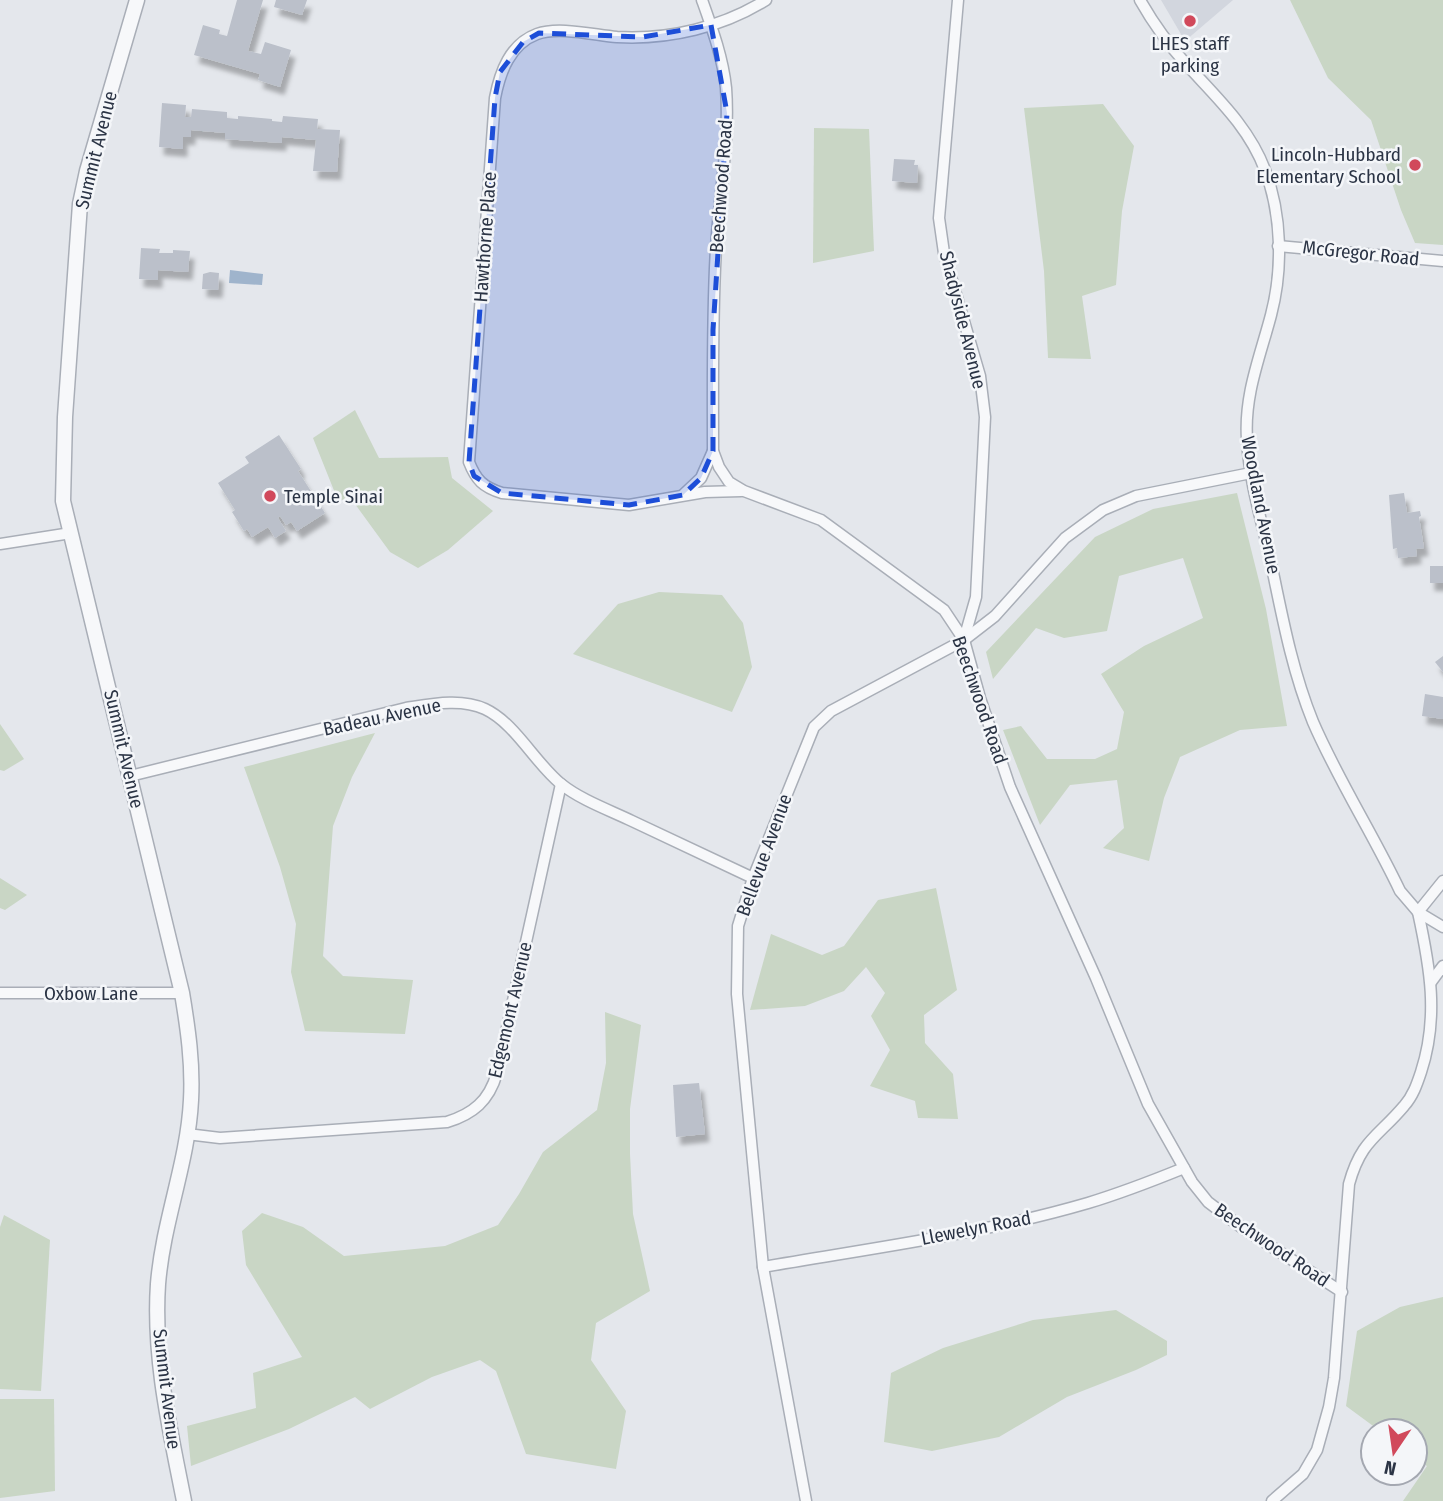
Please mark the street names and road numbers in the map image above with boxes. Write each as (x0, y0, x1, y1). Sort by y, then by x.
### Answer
street label: Summit Avenue (70, 88, 122, 212)
street label: Beechwood Road (705, 118, 737, 254)
street label: Hawthorne Place (469, 171, 501, 303)
street label: McGregor Road (1302, 235, 1420, 271)
street label: Shadyside Avenue (935, 249, 991, 391)
street label: Woodland Avenue (1236, 434, 1286, 576)
street label: Beechwood Road (947, 633, 1013, 767)
street label: Summit Avenue (99, 687, 149, 811)
street label: Badeau Avenue (321, 693, 443, 741)
street label: Bellevue Avenue (731, 791, 797, 919)
street label: Edgemont Avenue (483, 940, 537, 1080)
street label: Oxbow Lane (44, 982, 138, 1005)
street label: Beechwood Road (1210, 1198, 1334, 1292)
street label: Llewelyn Road (919, 1206, 1033, 1250)
street label: Summit Avenue (148, 1327, 186, 1451)

